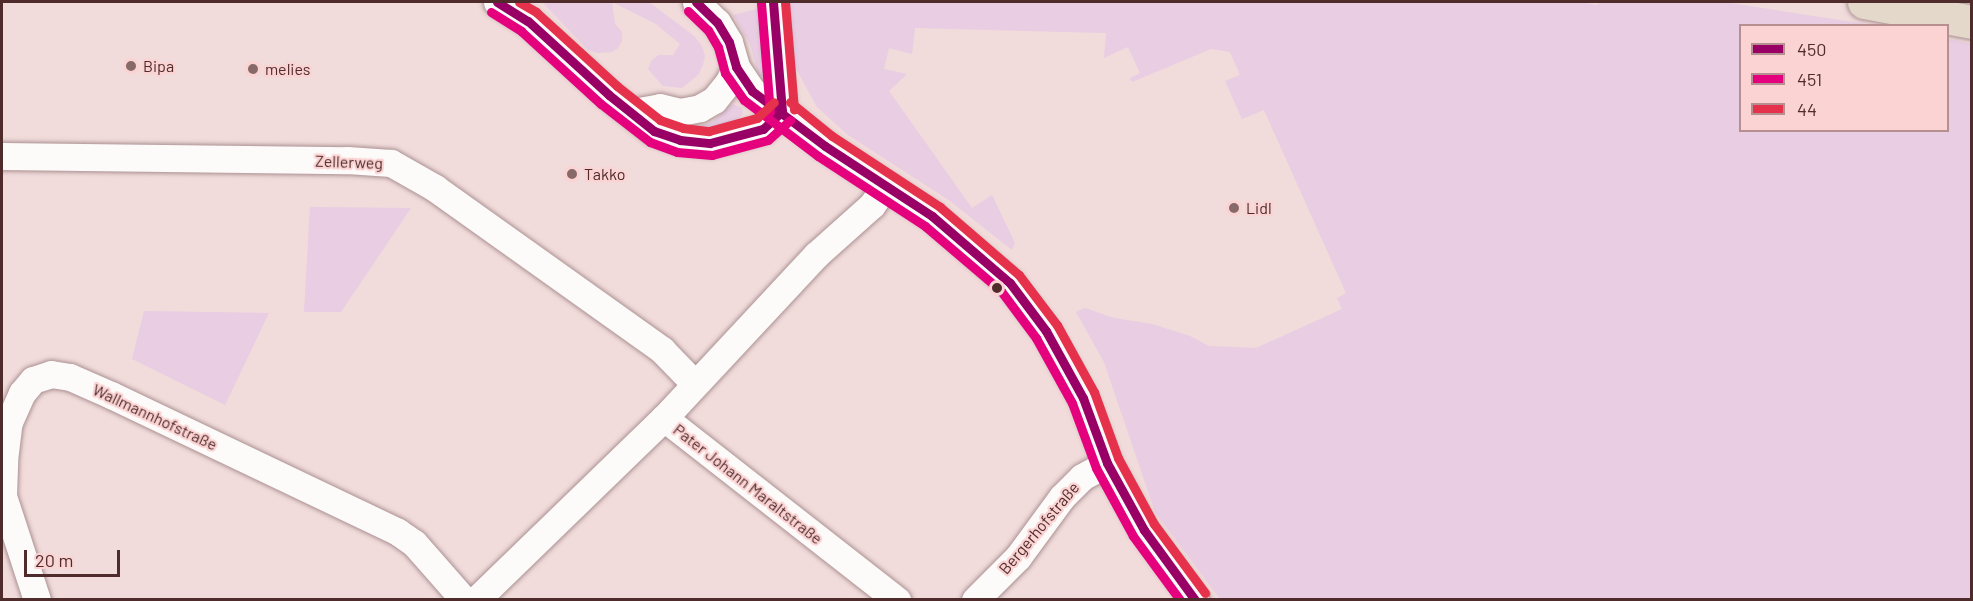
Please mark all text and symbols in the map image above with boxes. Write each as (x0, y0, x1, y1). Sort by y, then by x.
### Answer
legend (1739, 24, 1949, 132)
text: 450 (1797, 38, 1826, 60)
place label: Bipa (143, 56, 174, 76)
marker: Bipa (124, 59, 138, 73)
place label: melies (265, 59, 310, 79)
marker: melies (246, 62, 260, 76)
text: 451 (1797, 68, 1822, 90)
text: 44 (1797, 98, 1817, 120)
street label: Zellerweg (315, 151, 383, 173)
place label: Takko (584, 164, 625, 184)
marker: Takko (565, 167, 579, 181)
place label: Lidl (1246, 198, 1272, 218)
marker: Lidl (1227, 201, 1241, 215)
unlabelled marker (991, 282, 1003, 294)
street label: Wallmannhofstraße (90, 380, 220, 454)
street label: Pater Johann Maraltstraße (670, 420, 826, 548)
street label: Bergerhofstraße (995, 478, 1083, 578)
scale bar (27, 538, 123, 576)
text: 20 m (35, 549, 73, 571)

